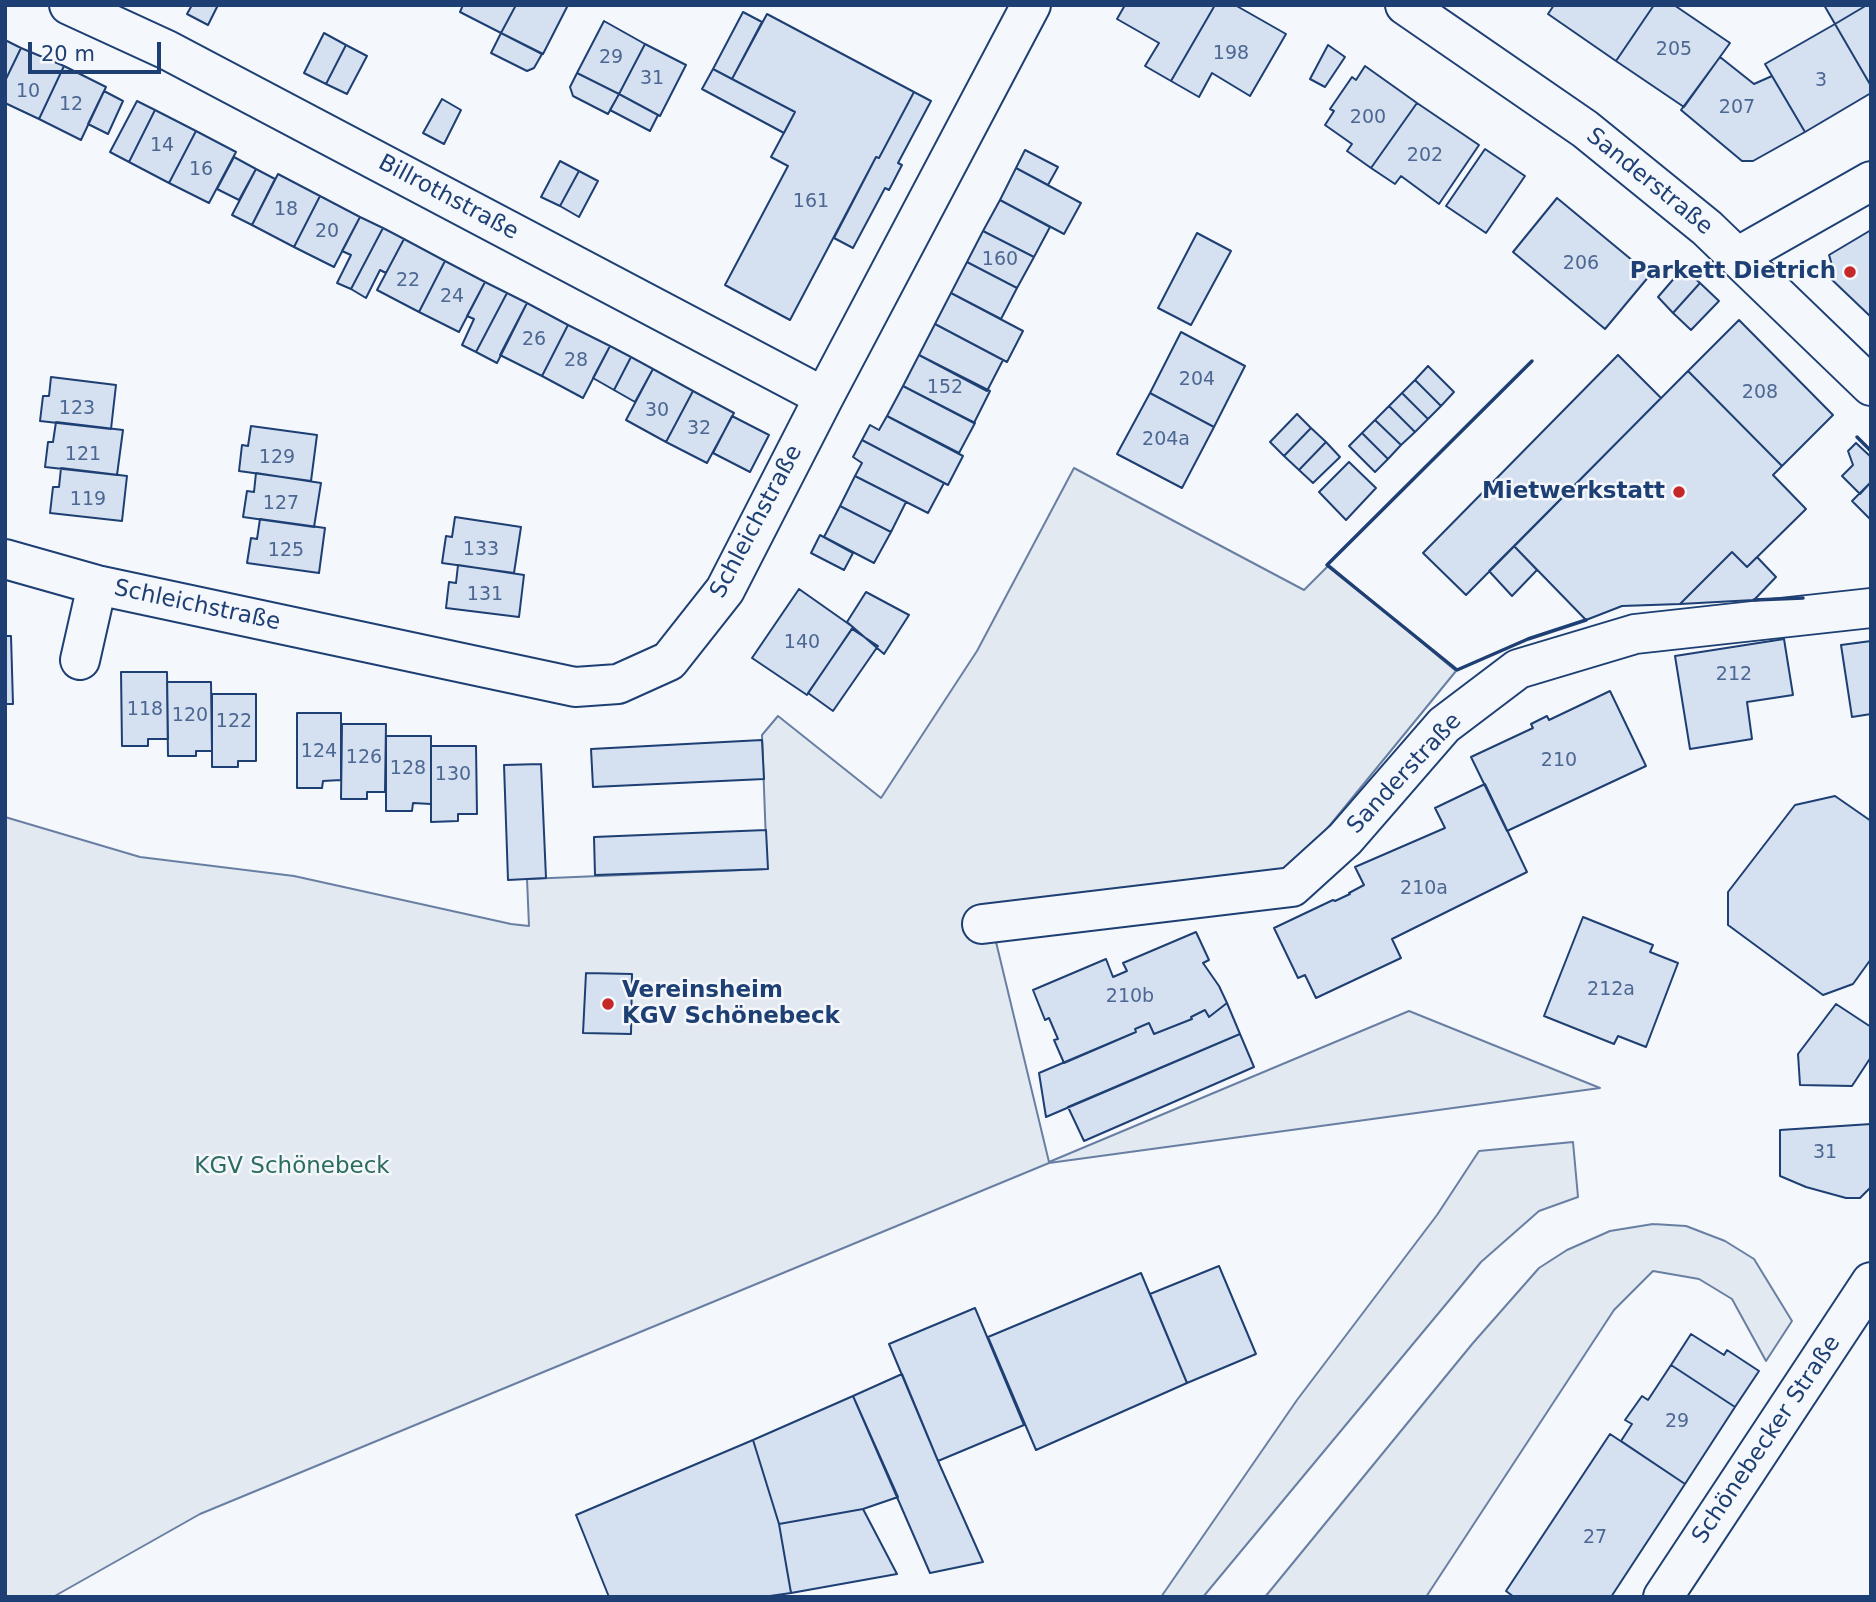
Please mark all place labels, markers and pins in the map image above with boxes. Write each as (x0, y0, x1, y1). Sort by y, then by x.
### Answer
place label: Parkett Dietrich (1630, 258, 1836, 286)
marker: Parkett Dietrich (1842, 264, 1858, 280)
place label: Mietwerkstatt (1482, 478, 1665, 506)
marker: Mietwerkstatt (1671, 484, 1687, 500)
place label: Vereinsheim KGV Schönebeck (622, 977, 840, 1031)
marker: Vereinsheim KGV Schönebeck (600, 996, 616, 1012)

